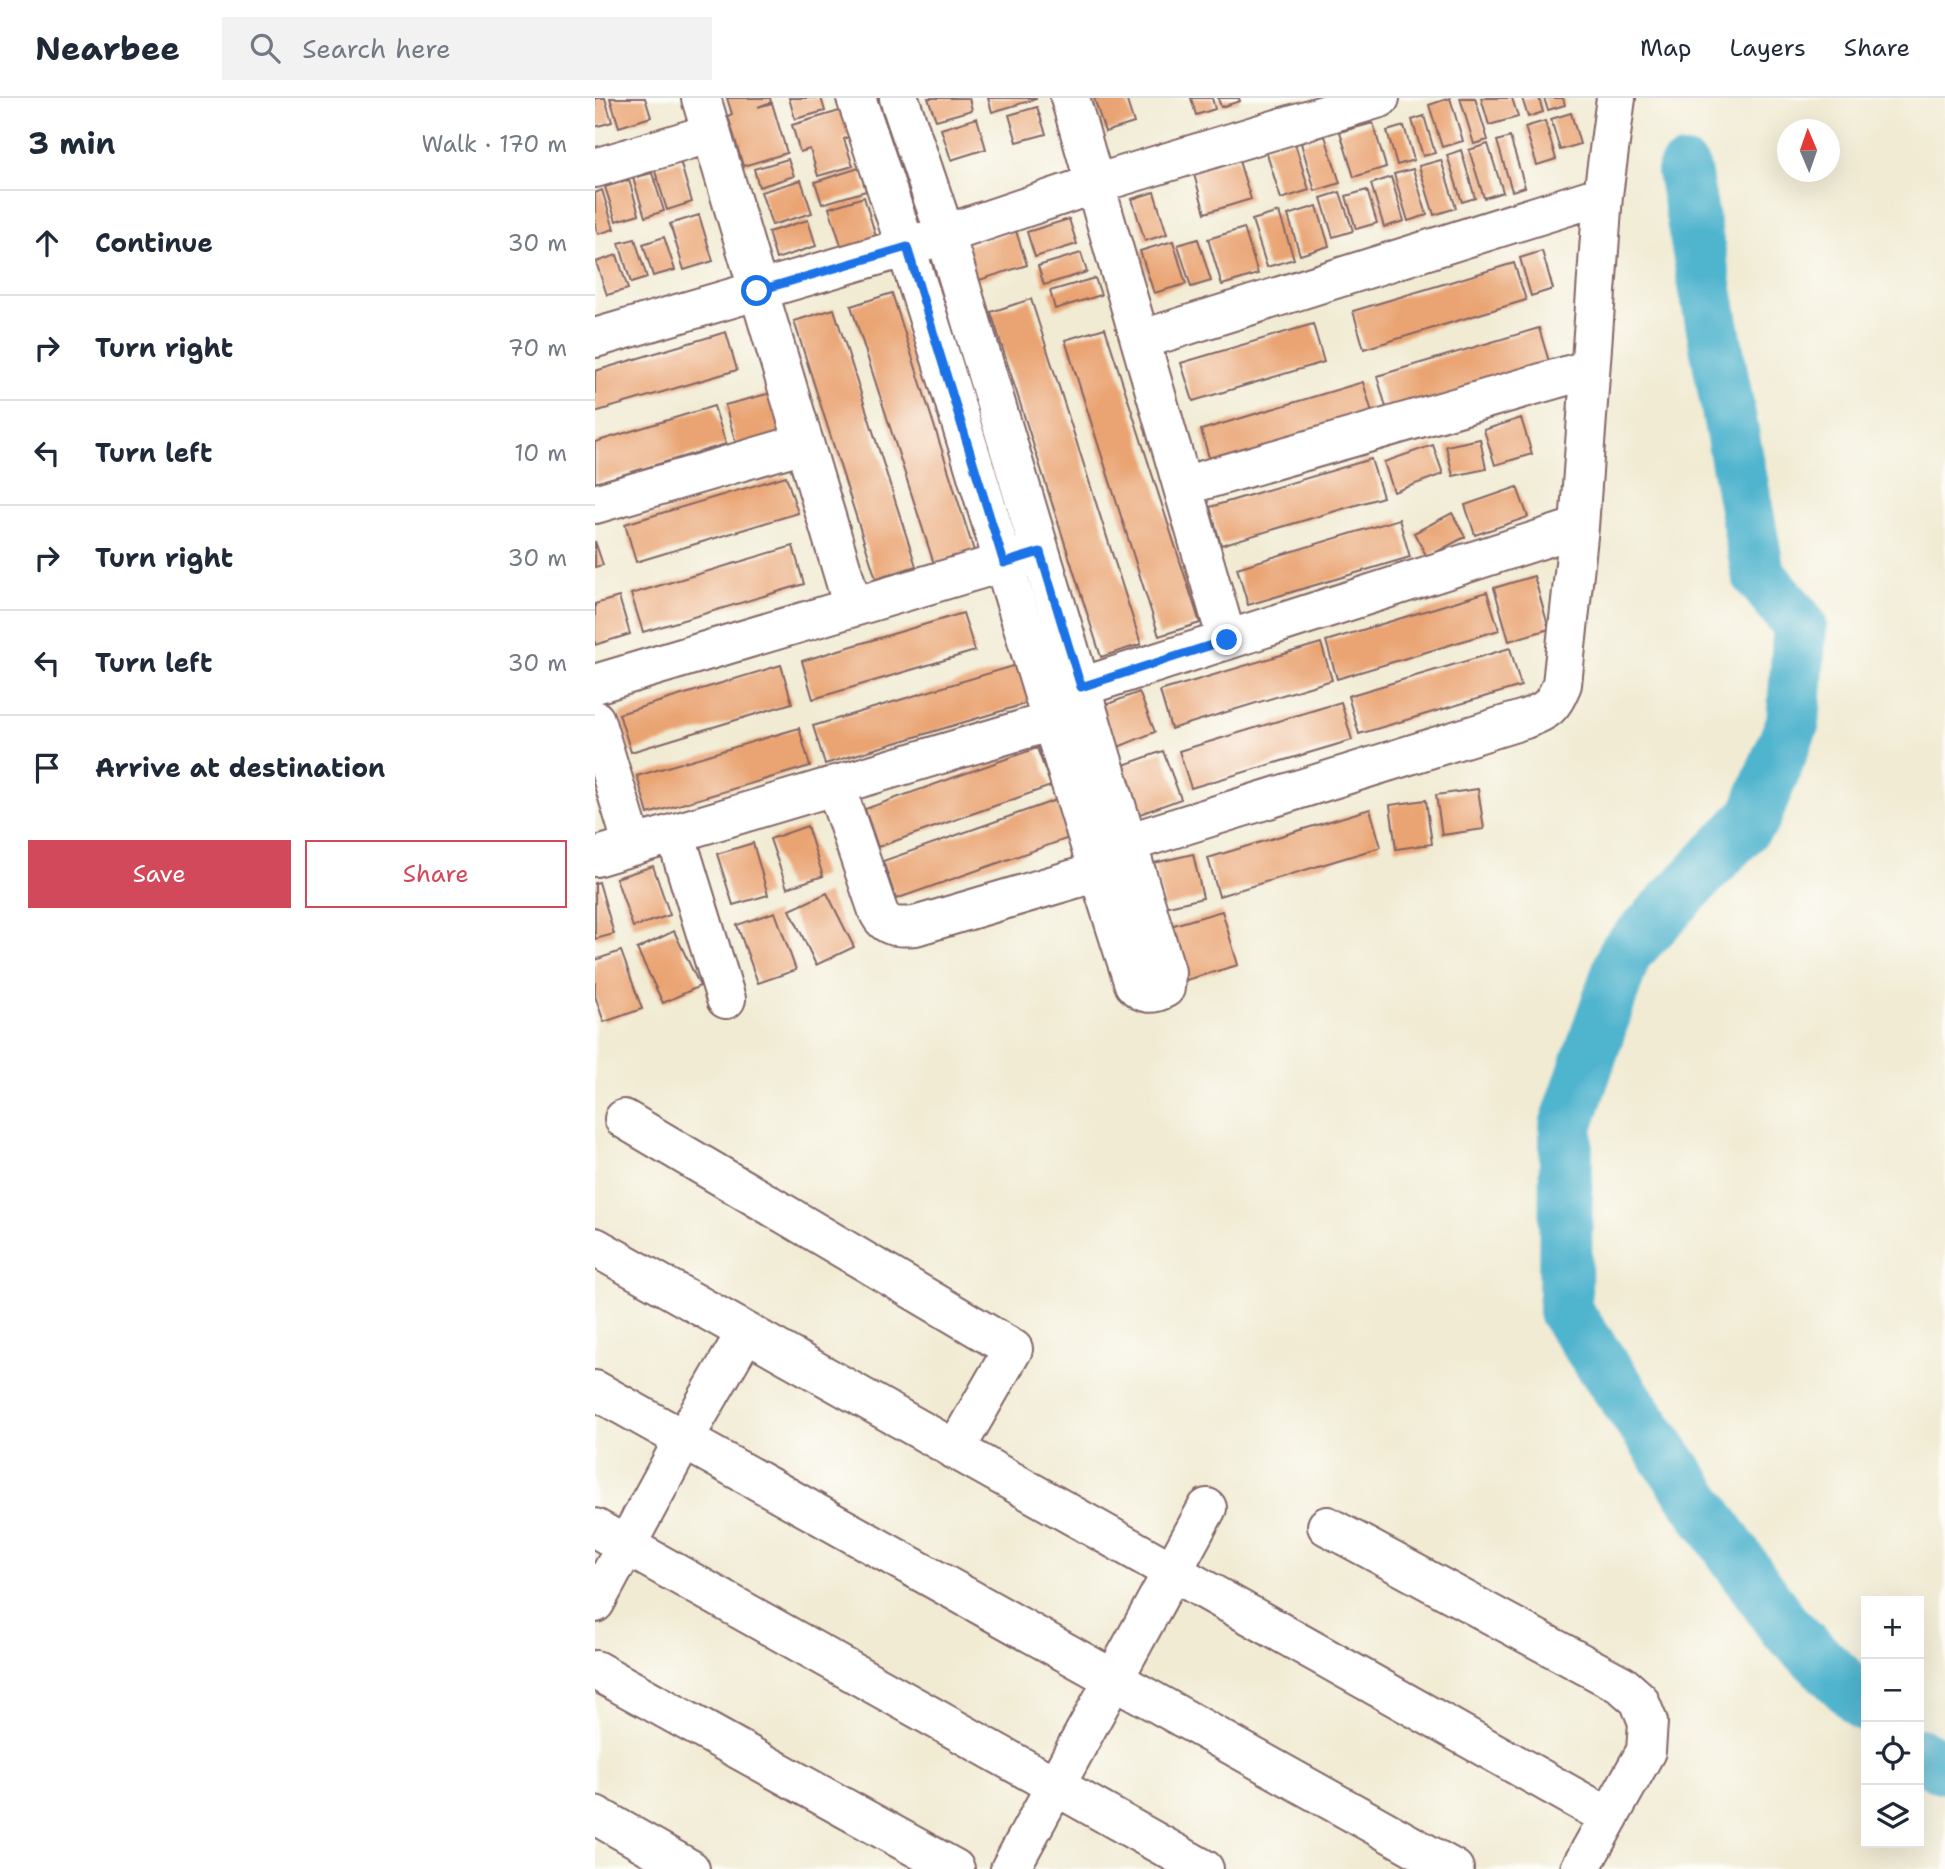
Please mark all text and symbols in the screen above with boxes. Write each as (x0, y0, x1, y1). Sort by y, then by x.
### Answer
search box (222, 17, 712, 80)
text: Nearbee (35, 26, 180, 71)
icon: search (246, 29, 284, 67)
text: Search here (302, 31, 451, 66)
text: Map (1640, 32, 1691, 64)
text: Layers (1729, 32, 1806, 64)
text: Share (1844, 32, 1910, 64)
north arrow (1777, 119, 1840, 182)
text: 3 min (28, 123, 115, 164)
text: Walk · 170 m (422, 129, 567, 159)
icon: ahead (28, 224, 66, 262)
text: Continue (95, 225, 213, 260)
text: 30 m (508, 228, 567, 258)
route start (741, 275, 772, 306)
icon: right (28, 329, 66, 367)
text: Turn right (95, 330, 233, 365)
text: 70 m (508, 333, 567, 363)
icon: left (28, 434, 66, 472)
text: Turn left (95, 435, 212, 470)
text: 10 m (514, 438, 567, 468)
icon: right (28, 539, 66, 577)
text: Turn right (95, 540, 233, 575)
text: 30 m (508, 543, 567, 573)
route end (1211, 624, 1242, 655)
icon: left (28, 644, 66, 682)
text: Turn left (95, 645, 212, 680)
text: 30 m (508, 648, 567, 678)
icon: arrive (28, 749, 66, 787)
text: Arrive at destination (95, 750, 385, 785)
button: Save (28, 840, 291, 908)
button: Share (305, 840, 567, 908)
map controls (1861, 1596, 1924, 1848)
button: + (1861, 1596, 1924, 1659)
button: − (1861, 1659, 1924, 1722)
button: locate (1861, 1722, 1924, 1785)
button: layers (1861, 1785, 1924, 1848)

